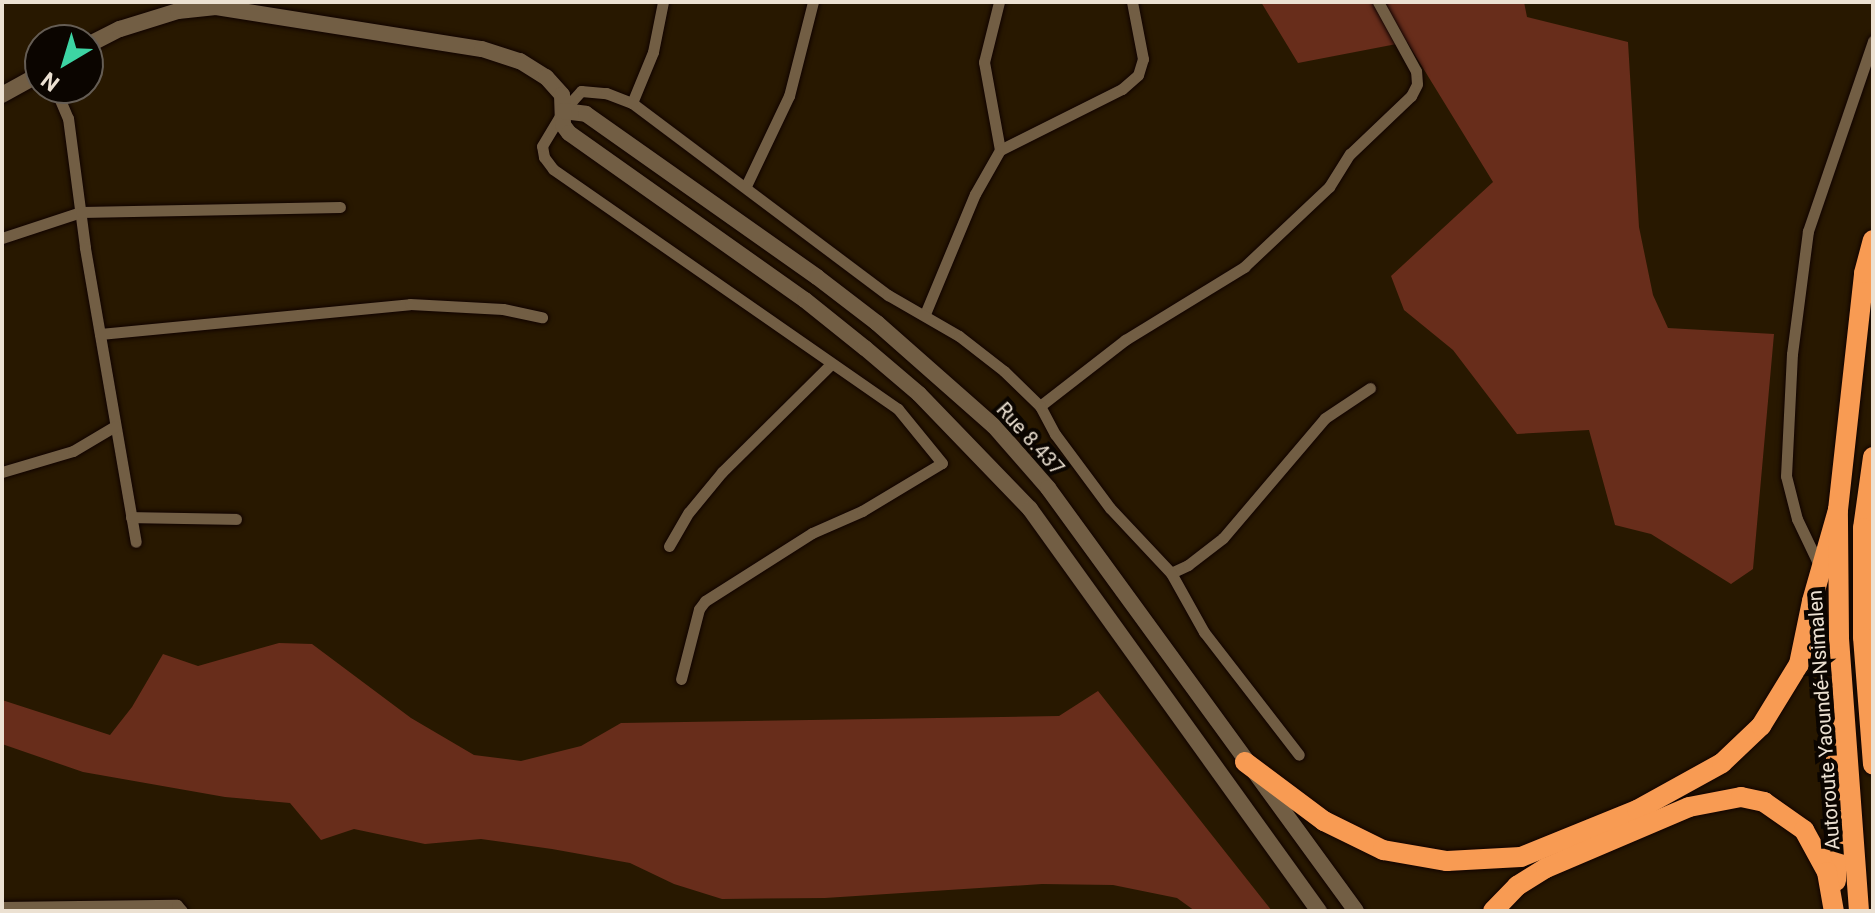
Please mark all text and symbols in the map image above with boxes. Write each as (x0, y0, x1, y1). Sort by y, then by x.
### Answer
north arrow (24, 24, 104, 104)
text: N (36, 67, 64, 96)
street label: Rue 8.437 (991, 398, 1069, 480)
street label: Autoroute Yaoundé-Nsimalen (1803, 589, 1845, 851)

